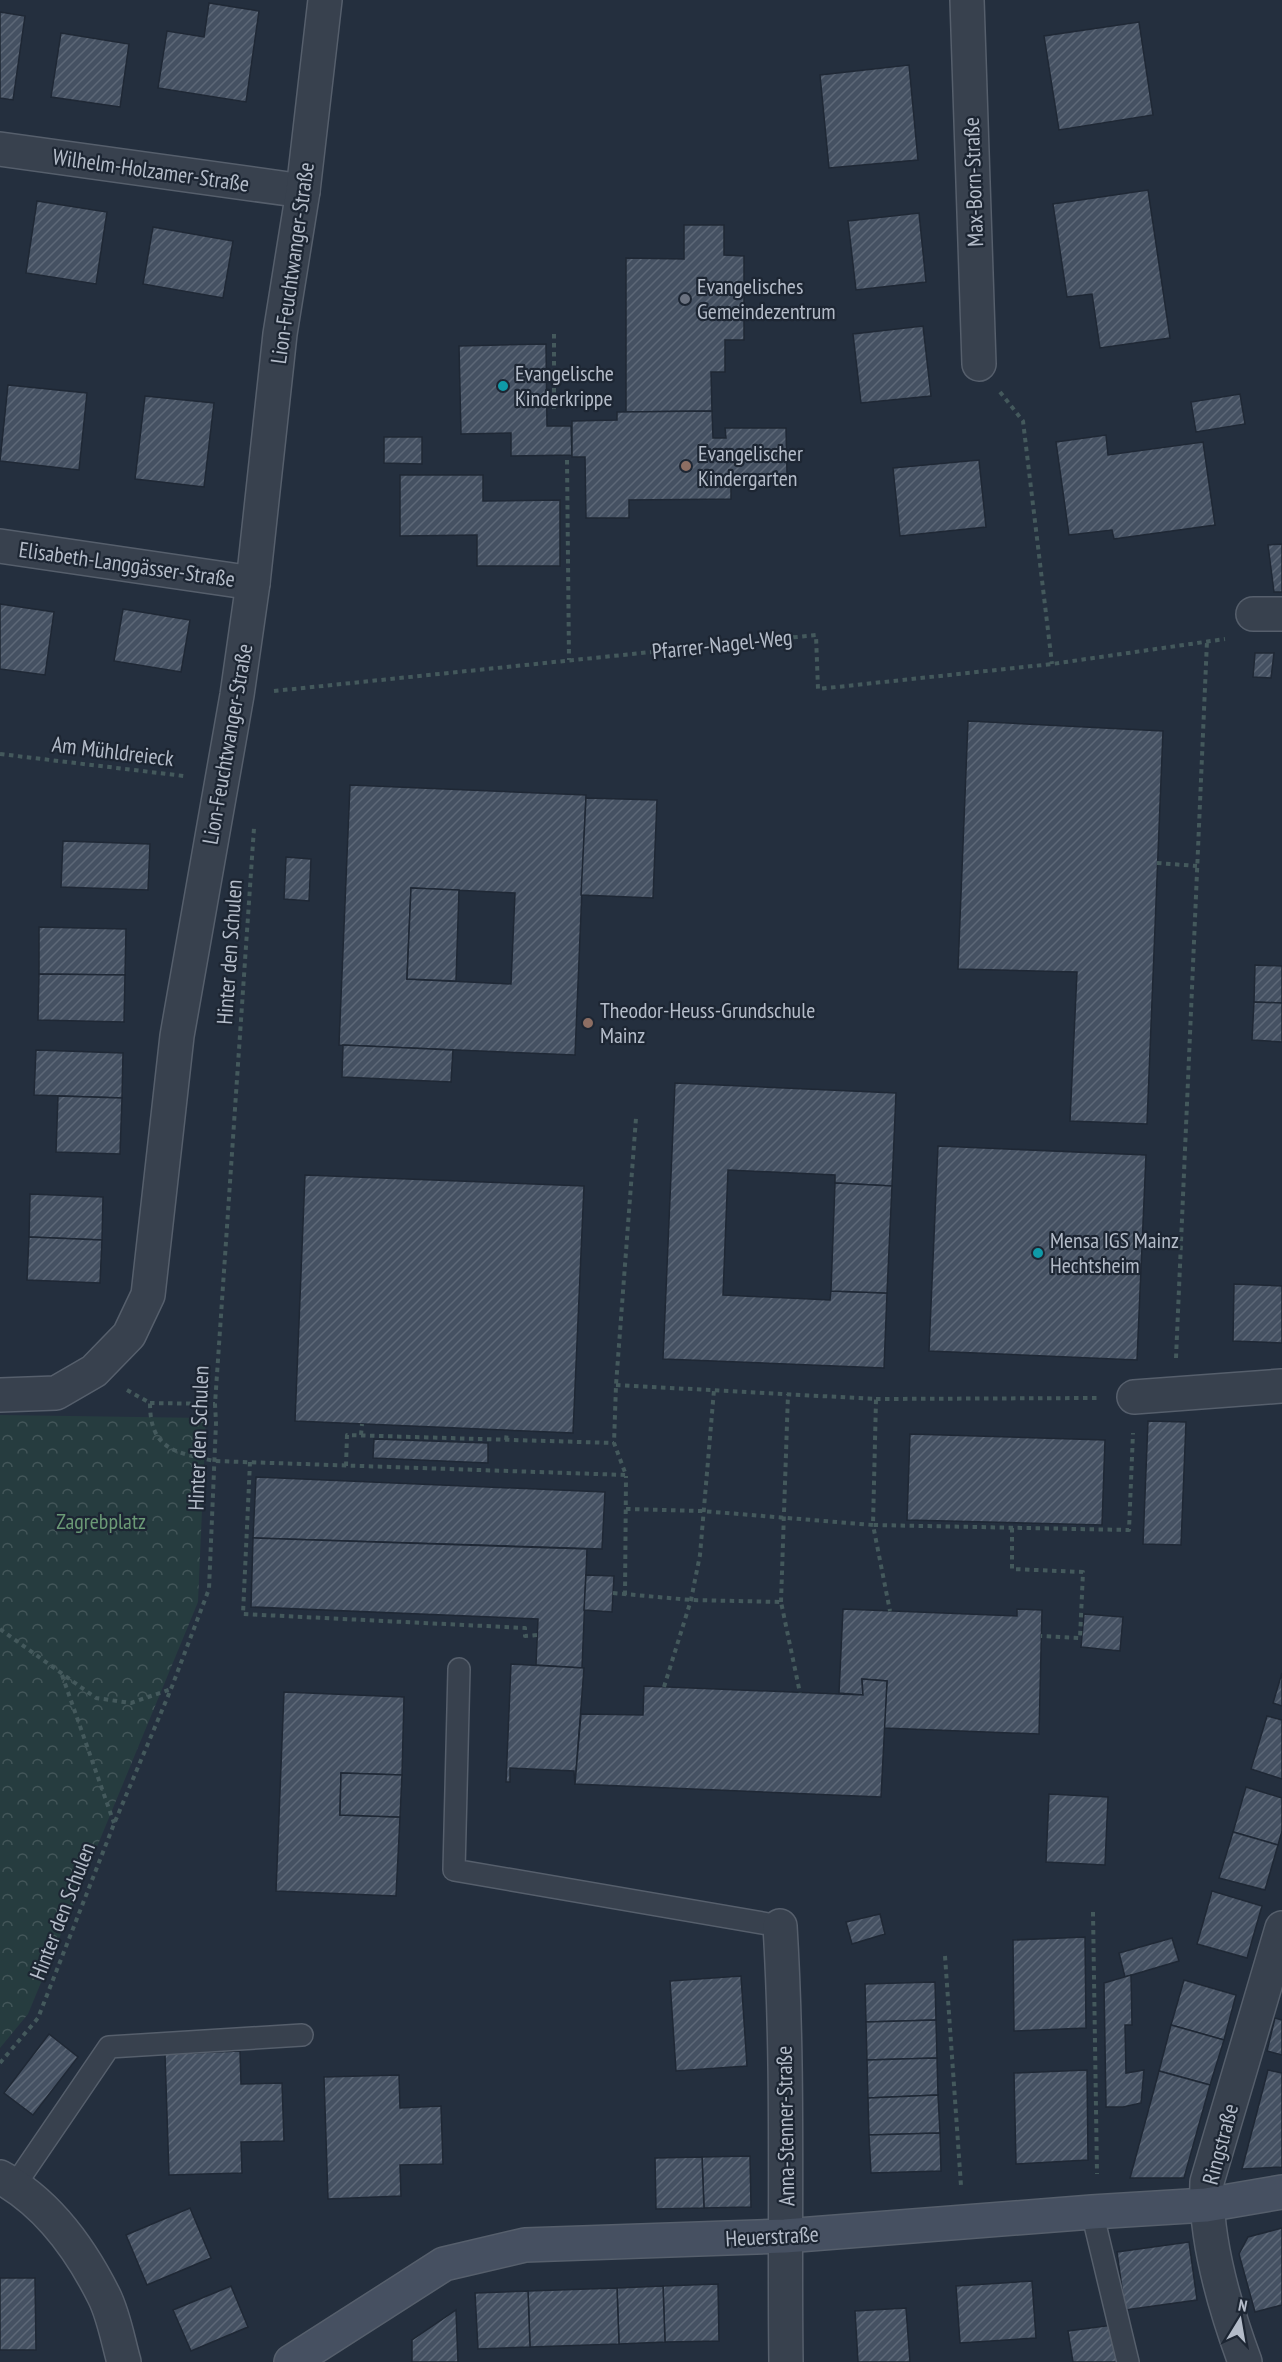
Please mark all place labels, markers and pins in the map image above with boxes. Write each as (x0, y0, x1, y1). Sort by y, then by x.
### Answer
place label: Evangelisches Gemeindezentrum (697, 272, 836, 325)
marker: Evangelisches Gemeindezentrum (678, 292, 692, 306)
place label: Evangelische Kinderkrippe (515, 359, 614, 412)
marker: Evangelische Kinderkrippe (496, 379, 510, 393)
place label: Evangelischer Kindergarten (698, 439, 803, 492)
marker: Evangelischer Kindergarten (679, 459, 693, 473)
place label: Theodor-Heuss-Grundschule Mainz (600, 996, 815, 1049)
marker: Theodor-Heuss-Grundschule Mainz (581, 1016, 595, 1030)
place label: Mensa IGS Mainz Hechtsheim (1050, 1226, 1179, 1279)
marker: Mensa IGS Mainz Hechtsheim (1031, 1246, 1045, 1260)

